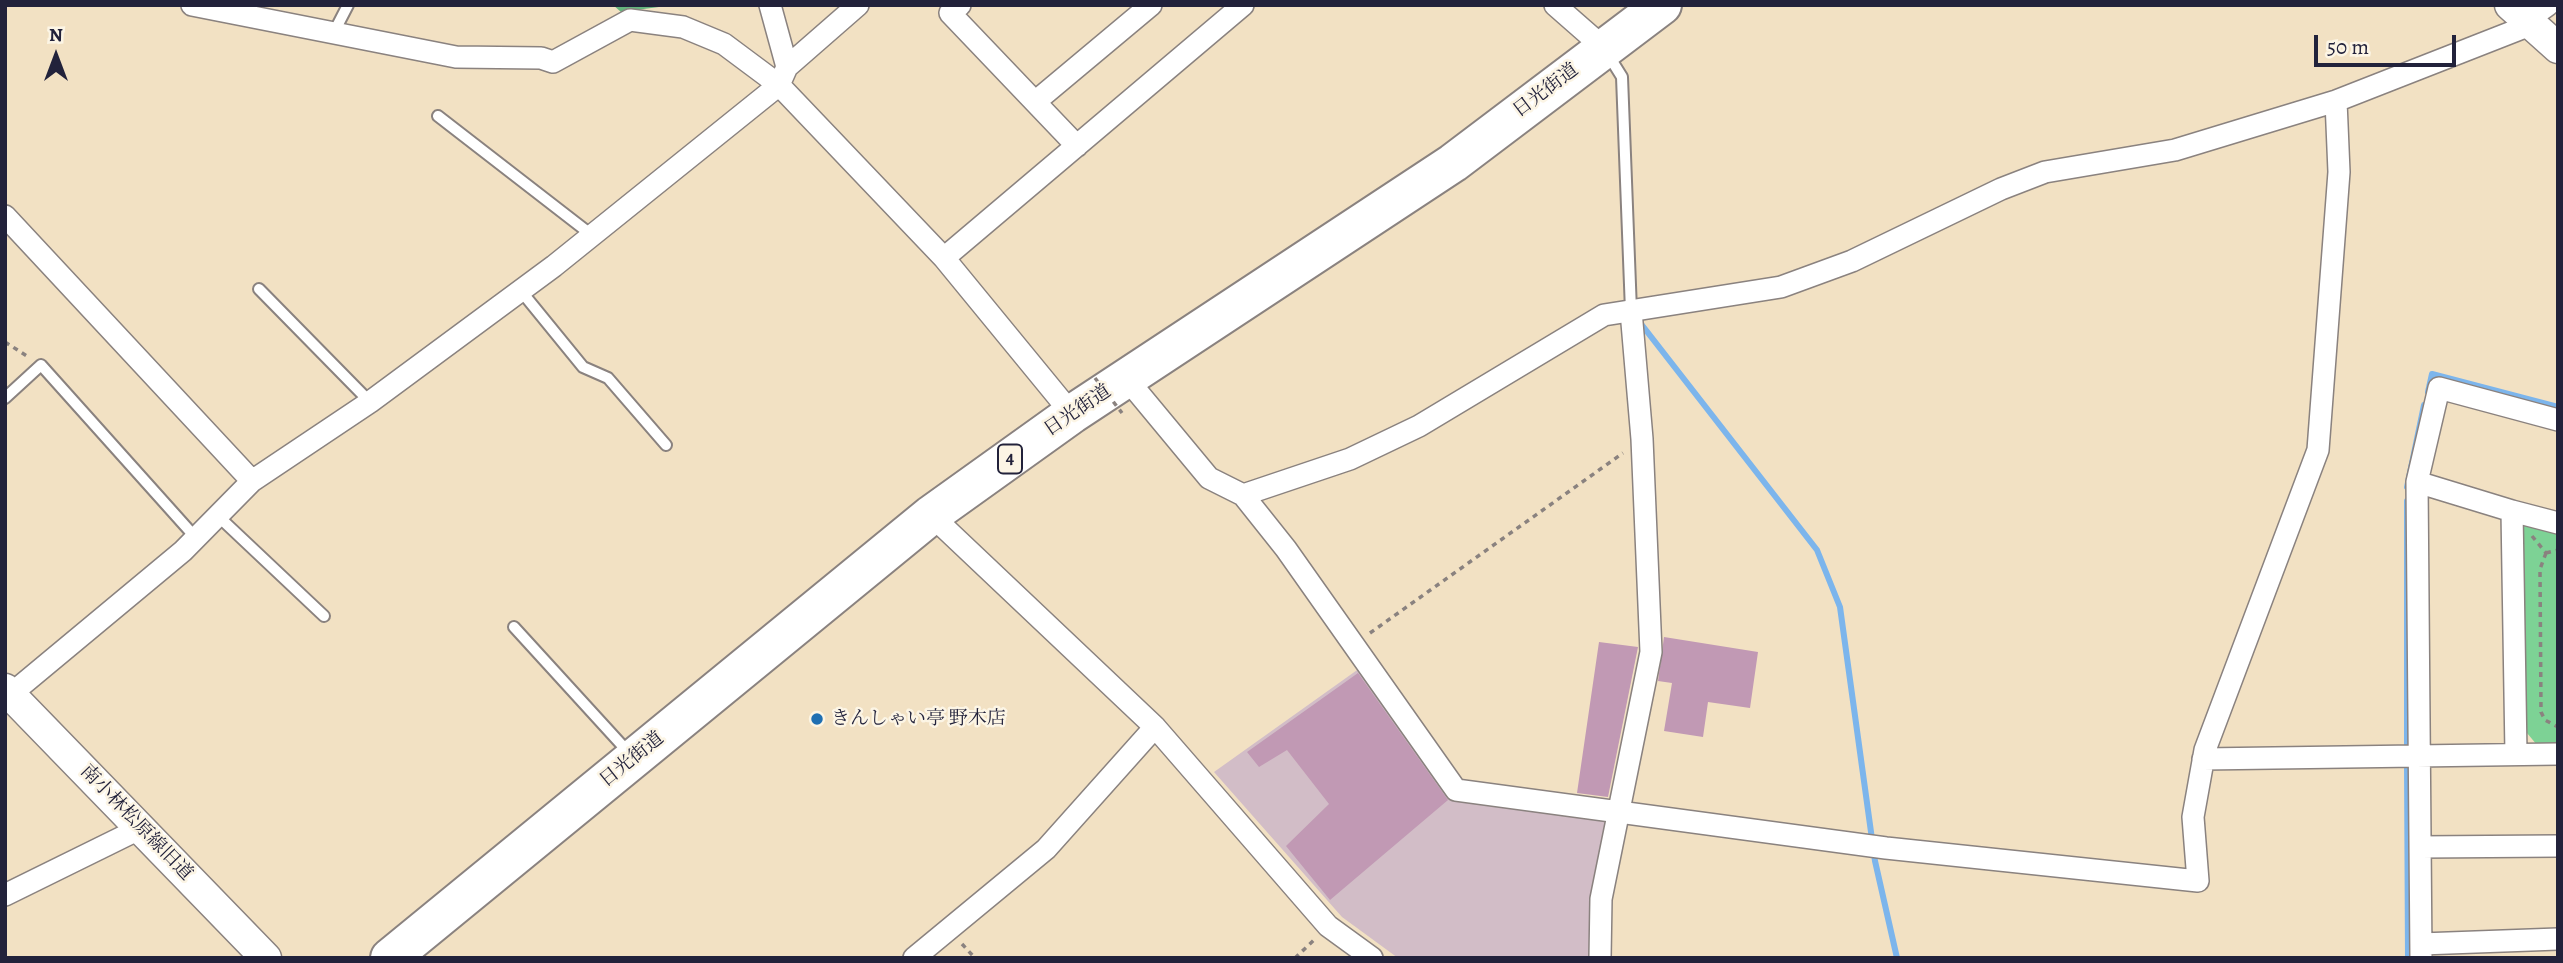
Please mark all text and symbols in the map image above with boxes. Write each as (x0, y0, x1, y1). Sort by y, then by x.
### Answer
north arrow (21, 21, 91, 91)
scale bar (2318, 21, 2460, 65)
text: N (49, 22, 63, 48)
text: 50 m (2327, 33, 2369, 61)
street label: 日光街道 (1509, 59, 1583, 123)
street label: 日光街道 (1040, 380, 1116, 442)
road number: 4 (998, 444, 1022, 474)
place label: きんしゃい亭 野木店 (831, 708, 1006, 730)
marker: きんしゃい亭 野木店 (809, 711, 825, 727)
street label: 日光街道 (595, 727, 669, 793)
street label: 南小林松原線旧道 (75, 760, 197, 886)

